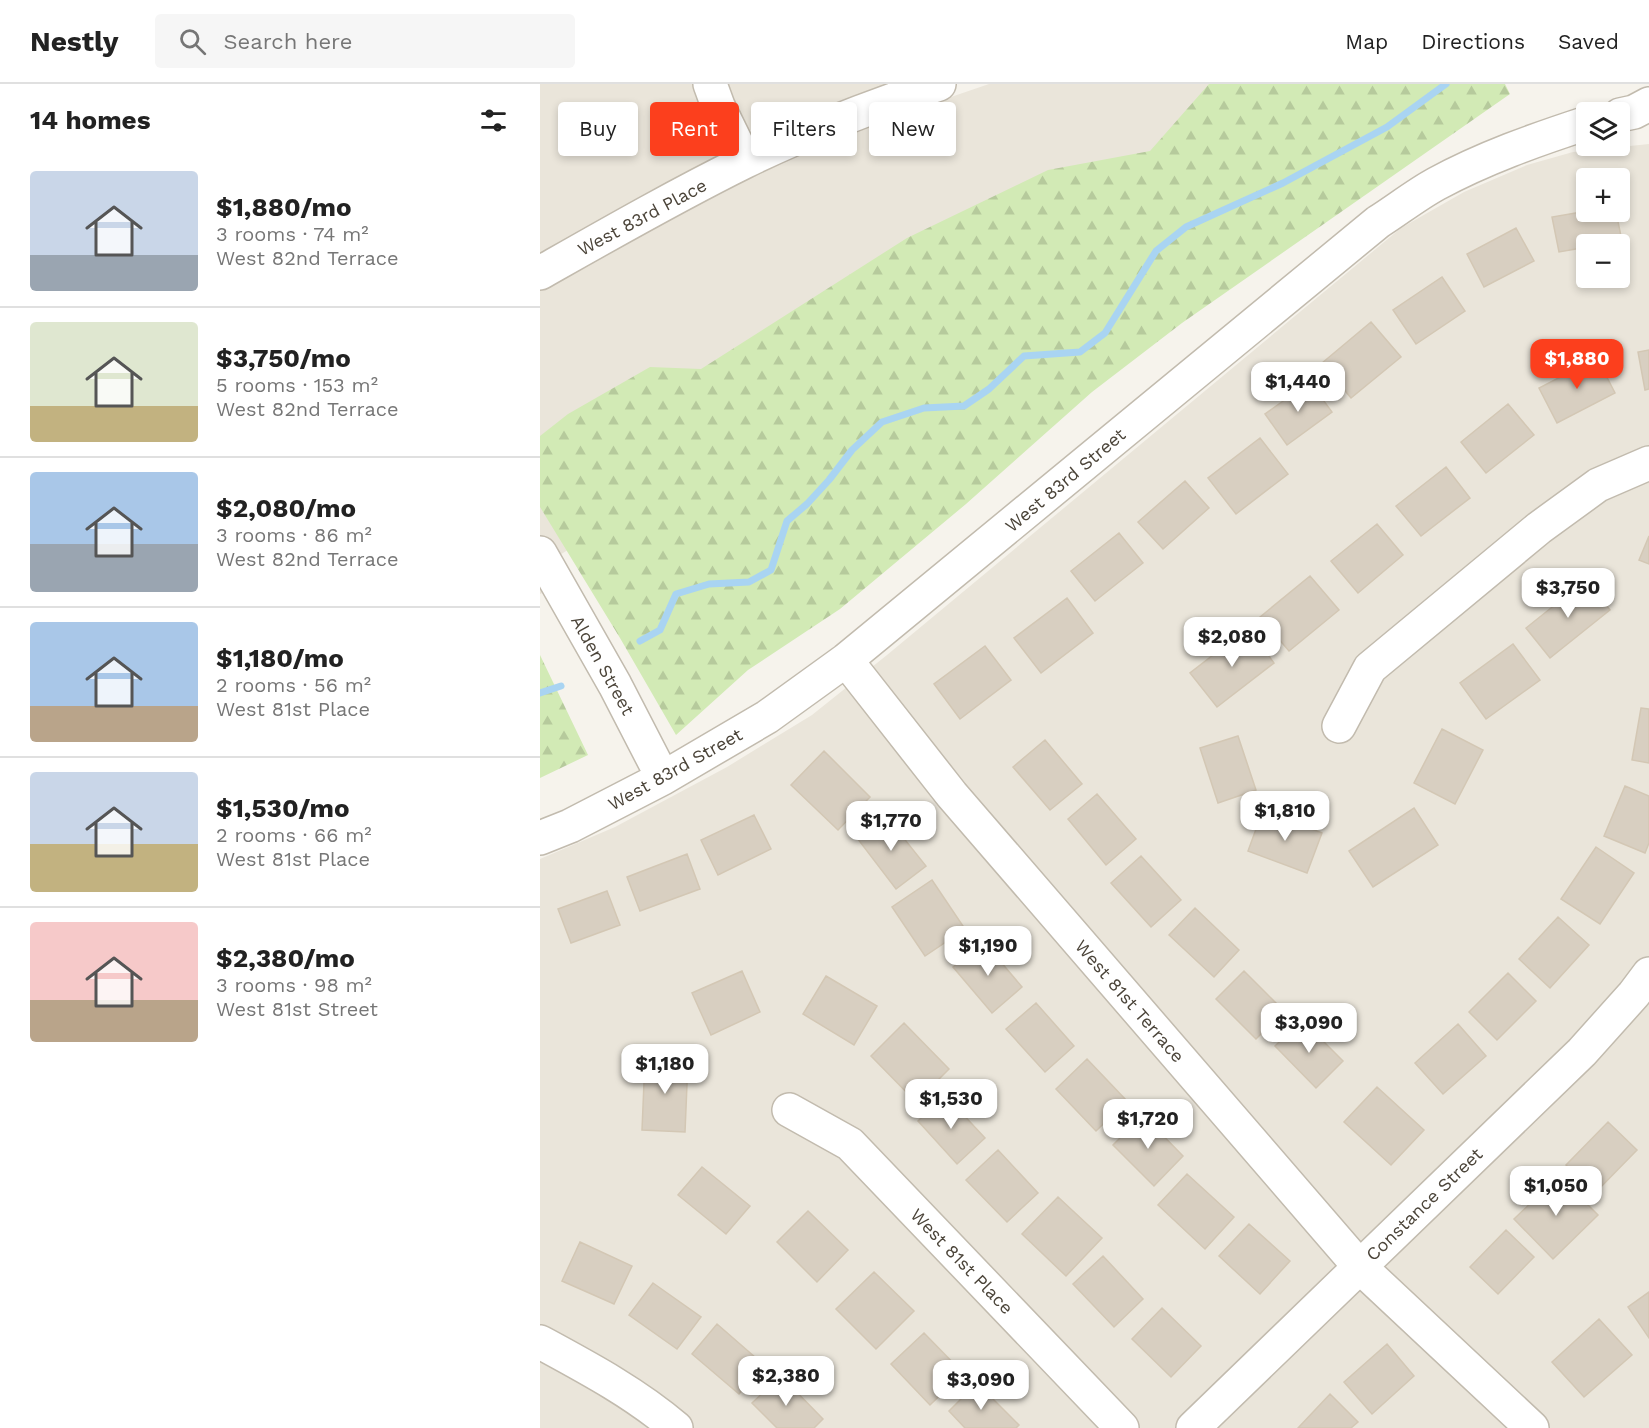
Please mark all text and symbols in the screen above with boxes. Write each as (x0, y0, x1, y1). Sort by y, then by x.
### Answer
search box (155, 14, 575, 68)
text: Nestly (30, 25, 119, 58)
icon: search (176, 25, 209, 58)
text: Search here (224, 29, 352, 54)
text: Map (1345, 29, 1388, 54)
text: Directions (1421, 29, 1525, 54)
text: Saved (1558, 29, 1619, 54)
chip: Buy (558, 102, 638, 156)
chip: Rent (650, 102, 739, 156)
chip: Filters (751, 102, 857, 156)
chip: New (869, 102, 956, 156)
map controls (1576, 102, 1630, 288)
button: layers (1576, 102, 1630, 156)
icon: filters (477, 104, 510, 137)
text: 14 homes (30, 105, 151, 135)
button: + (1576, 168, 1630, 222)
street label: West 83rd Place (574, 174, 710, 260)
text: $1,880/mo (216, 192, 351, 222)
icon: home (78, 195, 150, 267)
text: 3 rooms · 74 m² (216, 222, 369, 246)
button: − (1576, 234, 1630, 288)
text: West 82nd Terrace (216, 246, 399, 270)
pin: $1,880 (1528, 339, 1626, 390)
text: $3,750/mo (216, 343, 351, 373)
icon: home (78, 346, 150, 418)
text: $1,880 (1544, 346, 1610, 370)
pin: $1,440 (1249, 362, 1347, 413)
text: $1,440 (1265, 369, 1331, 393)
text: 5 rooms · 153 m² (216, 373, 378, 397)
text: West 82nd Terrace (216, 397, 399, 421)
street label: West 83rd Street (1001, 423, 1130, 536)
text: $2,080/mo (216, 493, 356, 523)
icon: home (78, 496, 150, 568)
text: 3 rooms · 86 m² (216, 523, 372, 547)
text: West 82nd Terrace (216, 547, 399, 571)
pin: $3,750 (1519, 568, 1617, 619)
text: $3,750 (1536, 575, 1600, 599)
street label: Alden Street (567, 612, 639, 719)
pin: $2,080 (1183, 617, 1281, 668)
text: $2,080 (1198, 624, 1266, 648)
text: $1,180/mo (216, 643, 344, 673)
icon: home (78, 646, 150, 718)
text: 2 rooms · 56 m² (216, 673, 371, 697)
text: West 81st Place (216, 697, 370, 721)
street label: West 83rd Street (604, 723, 746, 815)
pin: $1,810 (1236, 791, 1334, 842)
text: $1,530/mo (216, 793, 349, 823)
icon: home (78, 796, 150, 868)
text: $1,810 (1254, 798, 1316, 822)
pin: $1,770 (842, 801, 940, 852)
text: $1,770 (860, 808, 922, 832)
text: 2 rooms · 66 m² (216, 823, 372, 847)
text: West 81st Place (216, 847, 370, 871)
pin: $1,190 (939, 926, 1037, 977)
text: $1,190 (958, 933, 1018, 957)
street label: West 81st Terrace (1071, 935, 1189, 1067)
text: $2,380/mo (216, 943, 355, 973)
icon: home (78, 946, 150, 1018)
text: 3 rooms · 98 m² (216, 973, 372, 997)
text: West 81st Street (216, 997, 378, 1021)
pin: $3,090 (1260, 1003, 1358, 1054)
text: $3,090 (1275, 1010, 1343, 1034)
pin: $1,180 (616, 1044, 714, 1095)
text: $1,180 (635, 1051, 695, 1075)
pin: $1,530 (902, 1079, 1000, 1130)
text: $1,530 (919, 1086, 983, 1110)
pin: $1,720 (1099, 1099, 1197, 1150)
text: $1,720 (1117, 1106, 1179, 1130)
street label: Constance Street (1362, 1143, 1487, 1265)
pin: $1,050 (1507, 1166, 1605, 1217)
text: $1,050 (1524, 1173, 1588, 1197)
street label: West 81st Place (906, 1204, 1018, 1318)
pin: $2,380 (737, 1356, 835, 1407)
pin: $3,090 (932, 1360, 1030, 1411)
text: $2,380 (752, 1363, 820, 1387)
text: $3,090 (947, 1367, 1015, 1391)

